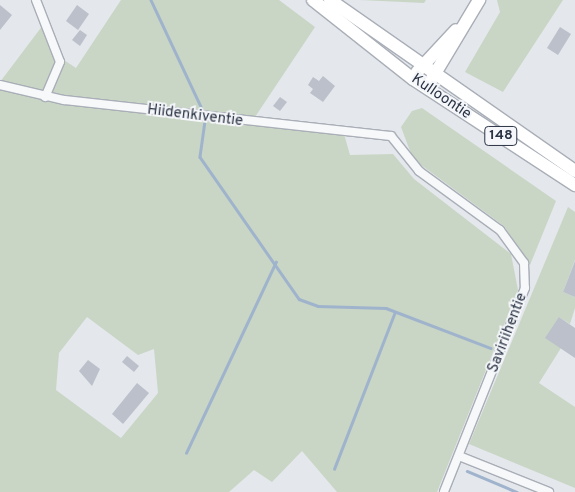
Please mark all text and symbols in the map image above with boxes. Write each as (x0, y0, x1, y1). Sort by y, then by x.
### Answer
street label: Kulloontie (408, 70, 474, 124)
street label: Hiidenkiventie (146, 101, 244, 131)
road number: 148 (484, 124, 518, 148)
street label: Saviriihentie (485, 291, 531, 375)

